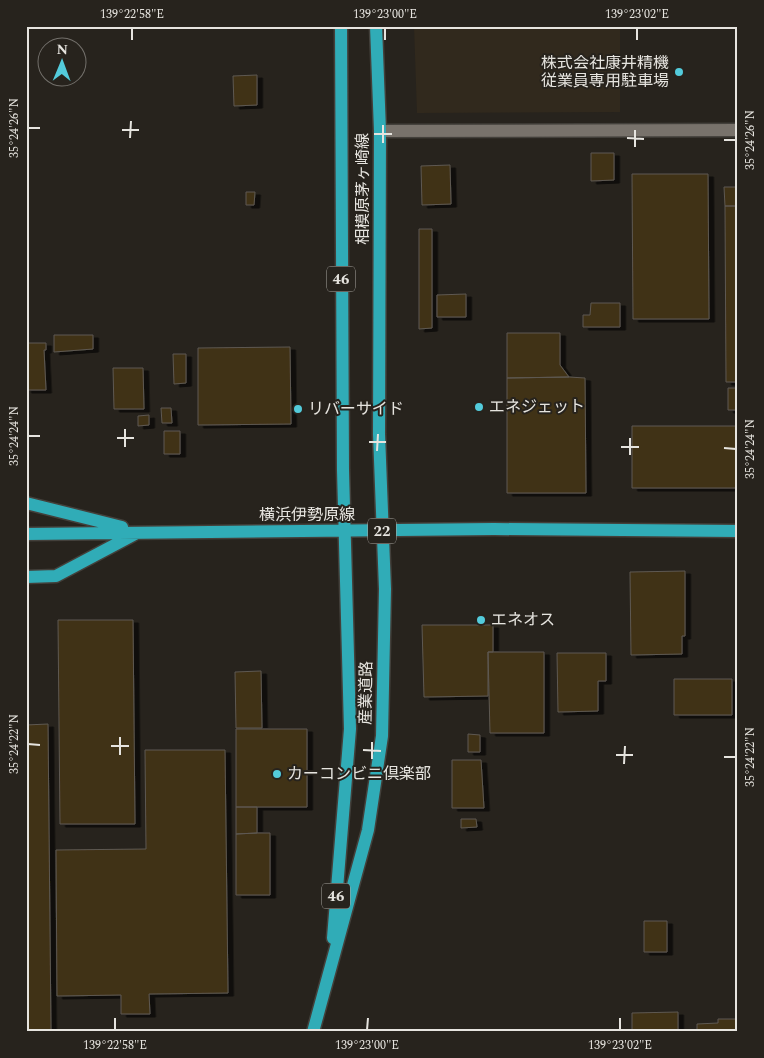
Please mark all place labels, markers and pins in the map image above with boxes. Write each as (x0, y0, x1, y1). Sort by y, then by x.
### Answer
place label: 株式会社康井精機 従業員専用駐車場 (541, 51, 669, 93)
marker: 株式会社康井精機 従業員専用駐車場 (673, 66, 685, 78)
place label: エネジェット (489, 395, 585, 419)
place label: リバーサイド (308, 397, 404, 421)
marker: エネジェット (473, 401, 485, 413)
marker: リバーサイド (292, 403, 304, 415)
place label: エネオス (491, 608, 555, 632)
marker: エネオス (475, 614, 487, 626)
place label: カーコンビニ倶楽部 (287, 762, 431, 786)
marker: カーコンビニ倶楽部 (271, 768, 283, 780)

